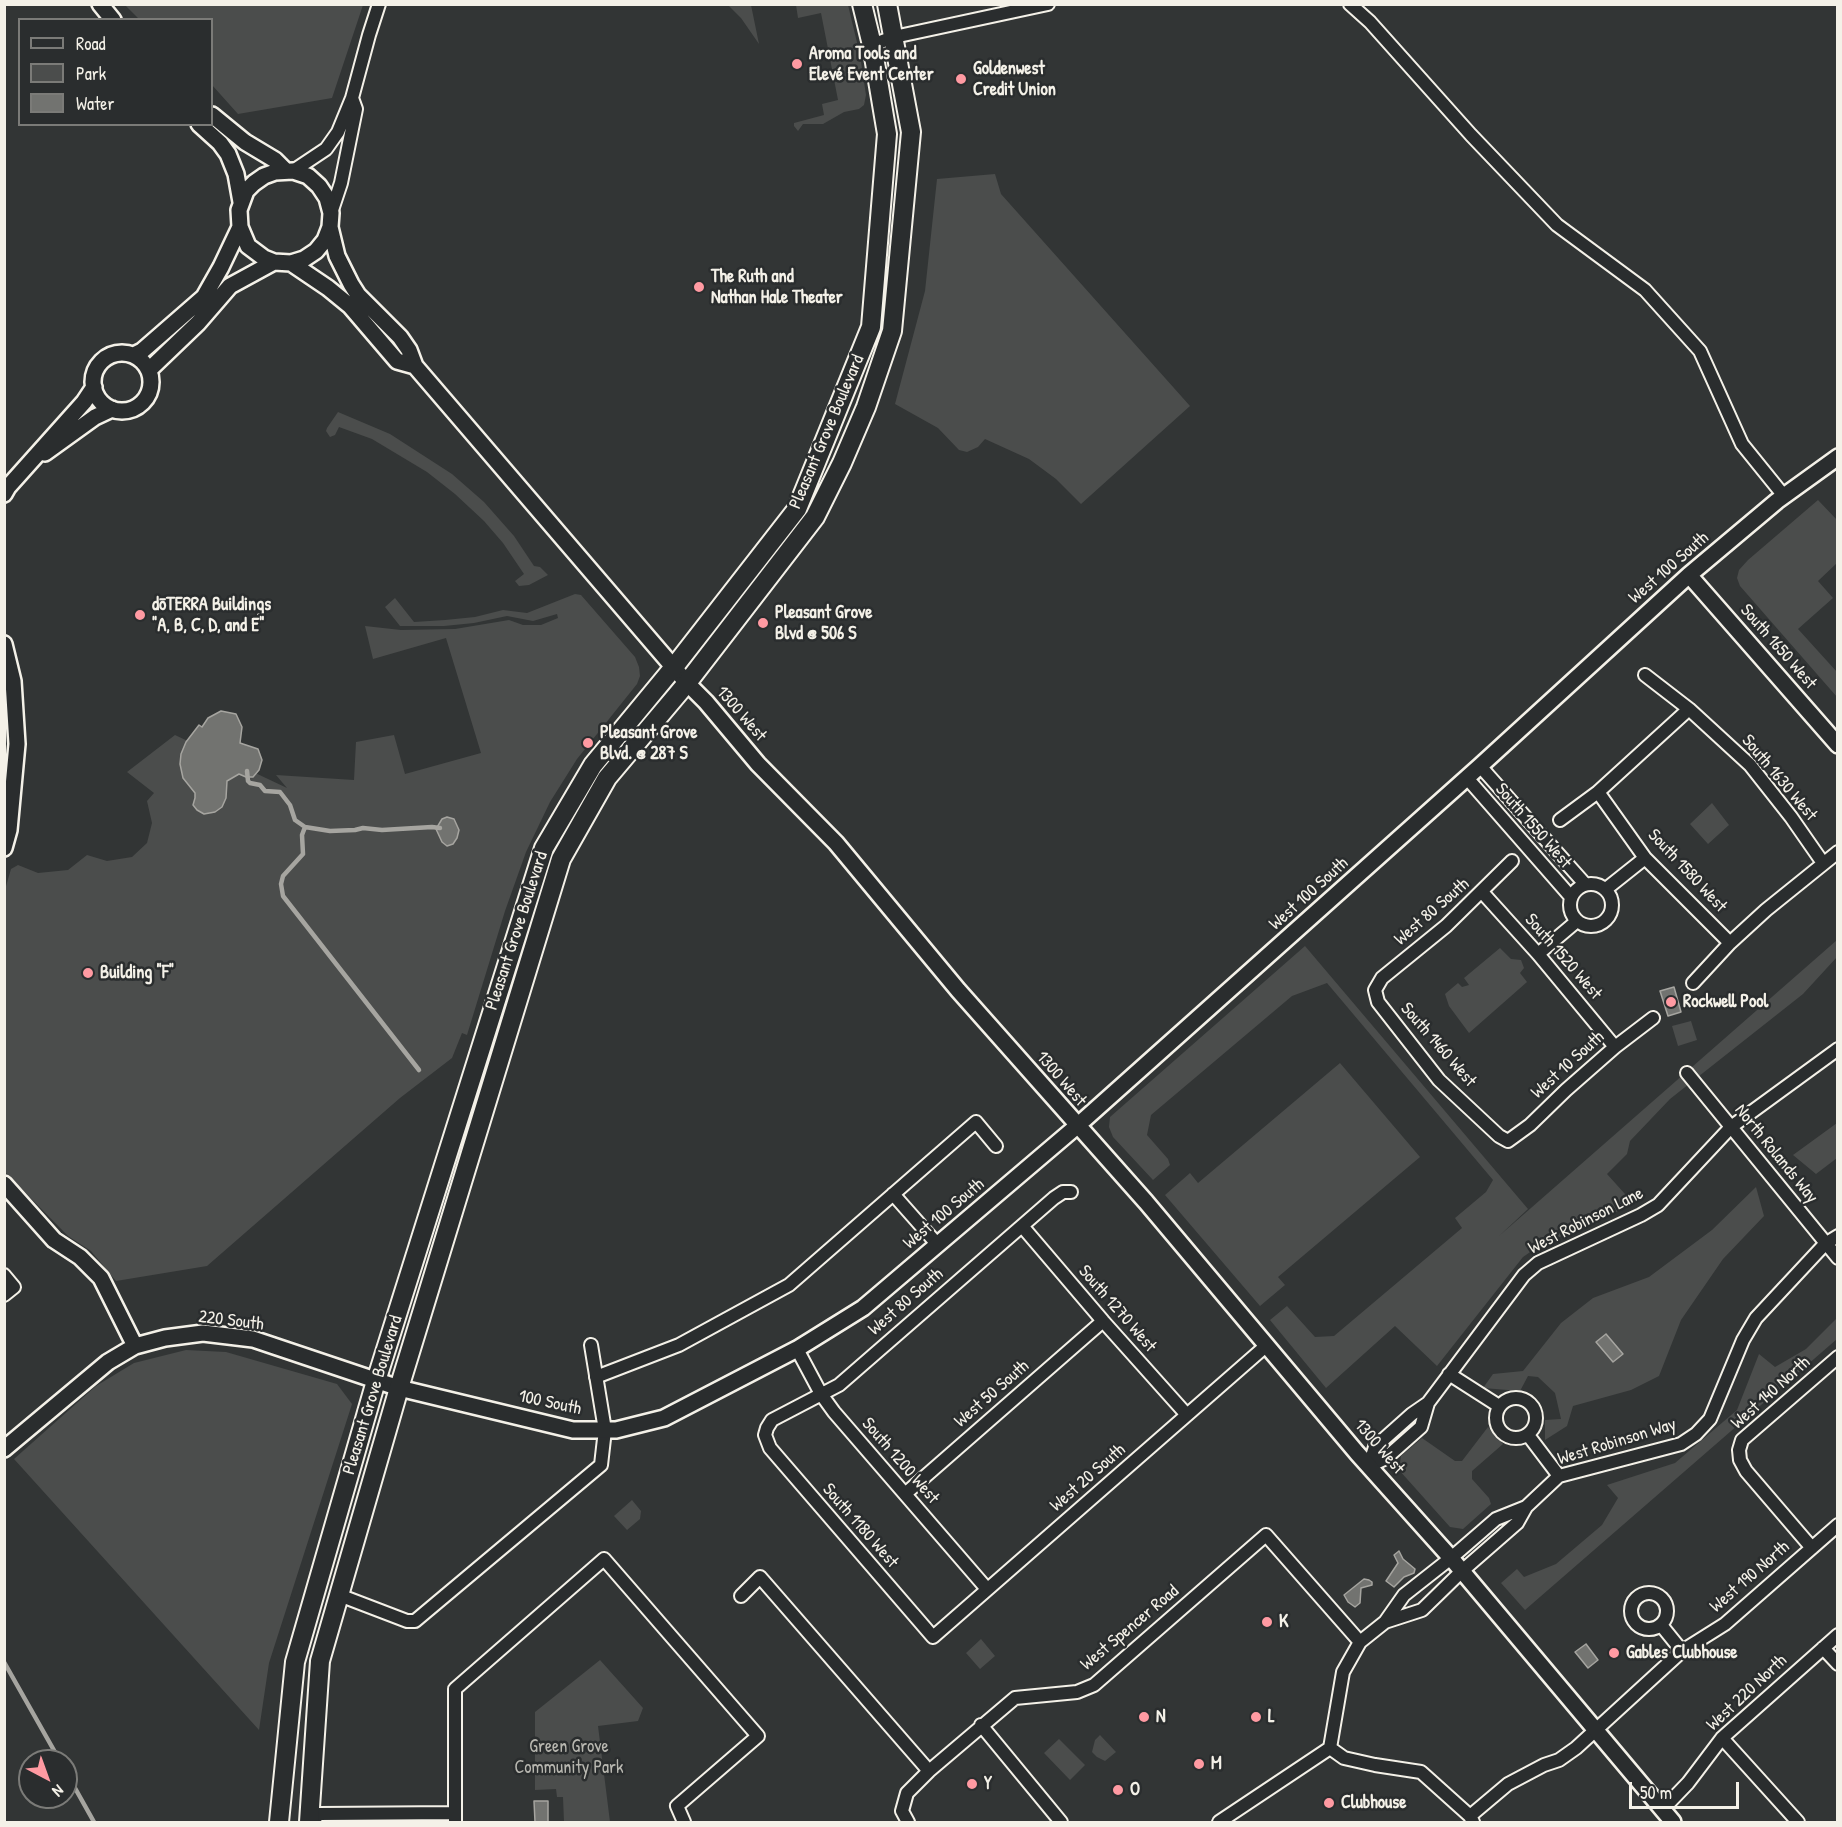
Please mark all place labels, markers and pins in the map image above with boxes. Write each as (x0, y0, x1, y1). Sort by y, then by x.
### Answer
place label: Aroma Tools and Elevé Event Center (809, 43, 934, 86)
marker: Aroma Tools and Elevé Event Center (790, 57, 804, 71)
place label: Goldenwest Credit Union (973, 58, 1056, 100)
marker: Goldenwest Credit Union (954, 72, 968, 86)
place label: The Ruth and Nathan Hale Theater (711, 266, 843, 308)
marker: The Ruth and Nathan Hale Theater (692, 280, 706, 294)
place label: dōTERRA Buildings "A, B, C, D, and E" (152, 594, 271, 636)
place label: Pleasant Grove Blvd @ 506 S (775, 602, 872, 644)
marker: dōTERRA Buildings "A, B, C, D, and E" (133, 608, 147, 622)
marker: Pleasant Grove Blvd @ 506 S (756, 616, 770, 630)
place label: Pleasant Grove Blvd. @ 287 S (600, 722, 697, 764)
marker: Pleasant Grove Blvd. @ 287 S (581, 736, 595, 750)
place label: Building "F" (100, 962, 174, 984)
marker: Building "F" (81, 966, 95, 980)
place label: Rockwell Pool (1683, 991, 1768, 1013)
marker: Rockwell Pool (1664, 995, 1678, 1009)
place label: K (1279, 1611, 1288, 1633)
marker: K (1260, 1615, 1274, 1629)
place label: Gables Clubhouse (1626, 1642, 1738, 1664)
marker: Gables Clubhouse (1607, 1646, 1621, 1660)
place label: N (1156, 1706, 1166, 1728)
place label: L (1268, 1706, 1275, 1728)
marker: N (1137, 1710, 1151, 1724)
marker: L (1249, 1710, 1263, 1724)
place label: M (1211, 1753, 1222, 1775)
marker: M (1192, 1757, 1206, 1771)
place label: Y (984, 1773, 992, 1795)
marker: Y (965, 1777, 979, 1791)
place label: O (1130, 1779, 1140, 1801)
marker: O (1111, 1783, 1125, 1797)
place label: Clubhouse (1341, 1792, 1406, 1814)
marker: Clubhouse (1322, 1796, 1336, 1810)

